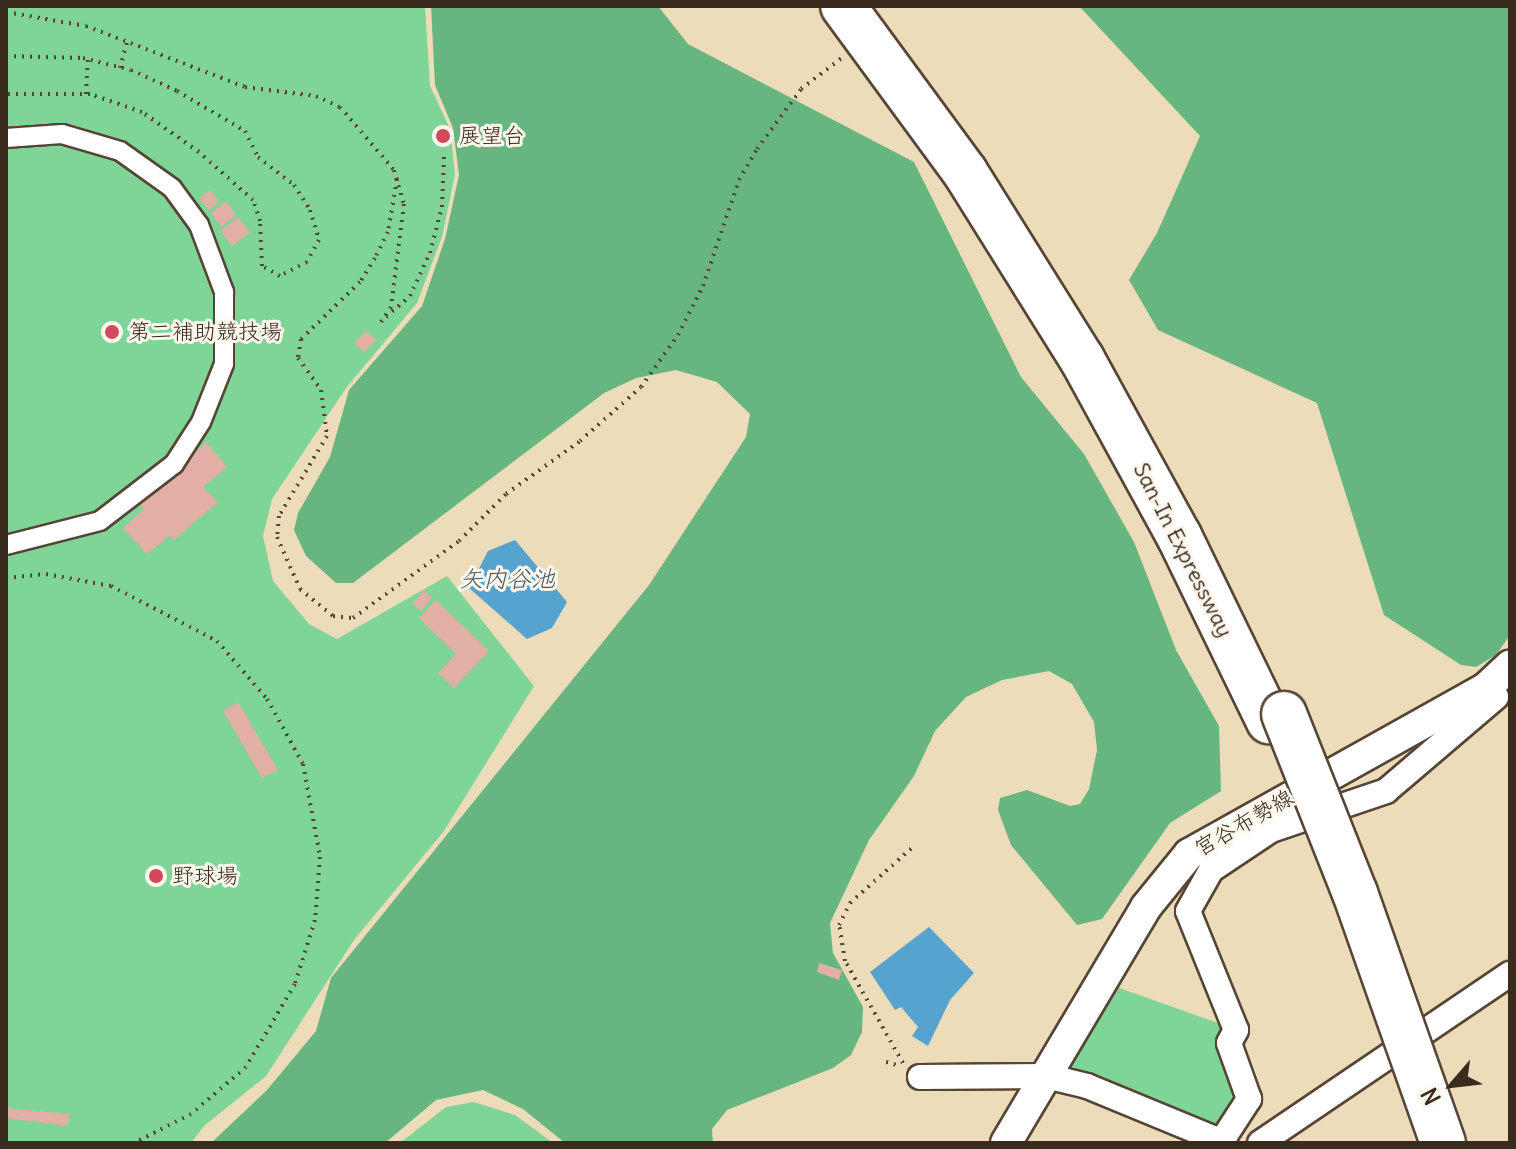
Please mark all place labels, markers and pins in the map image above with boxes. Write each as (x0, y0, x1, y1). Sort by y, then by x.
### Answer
place label: 展望台 (459, 123, 525, 149)
marker: 展望台 (434, 127, 452, 145)
place label: 第二補助競技場 (128, 319, 282, 345)
marker: 第二補助競技場 (103, 323, 121, 341)
place label: 野球場 (172, 863, 238, 889)
marker: 野球場 (147, 867, 165, 885)

